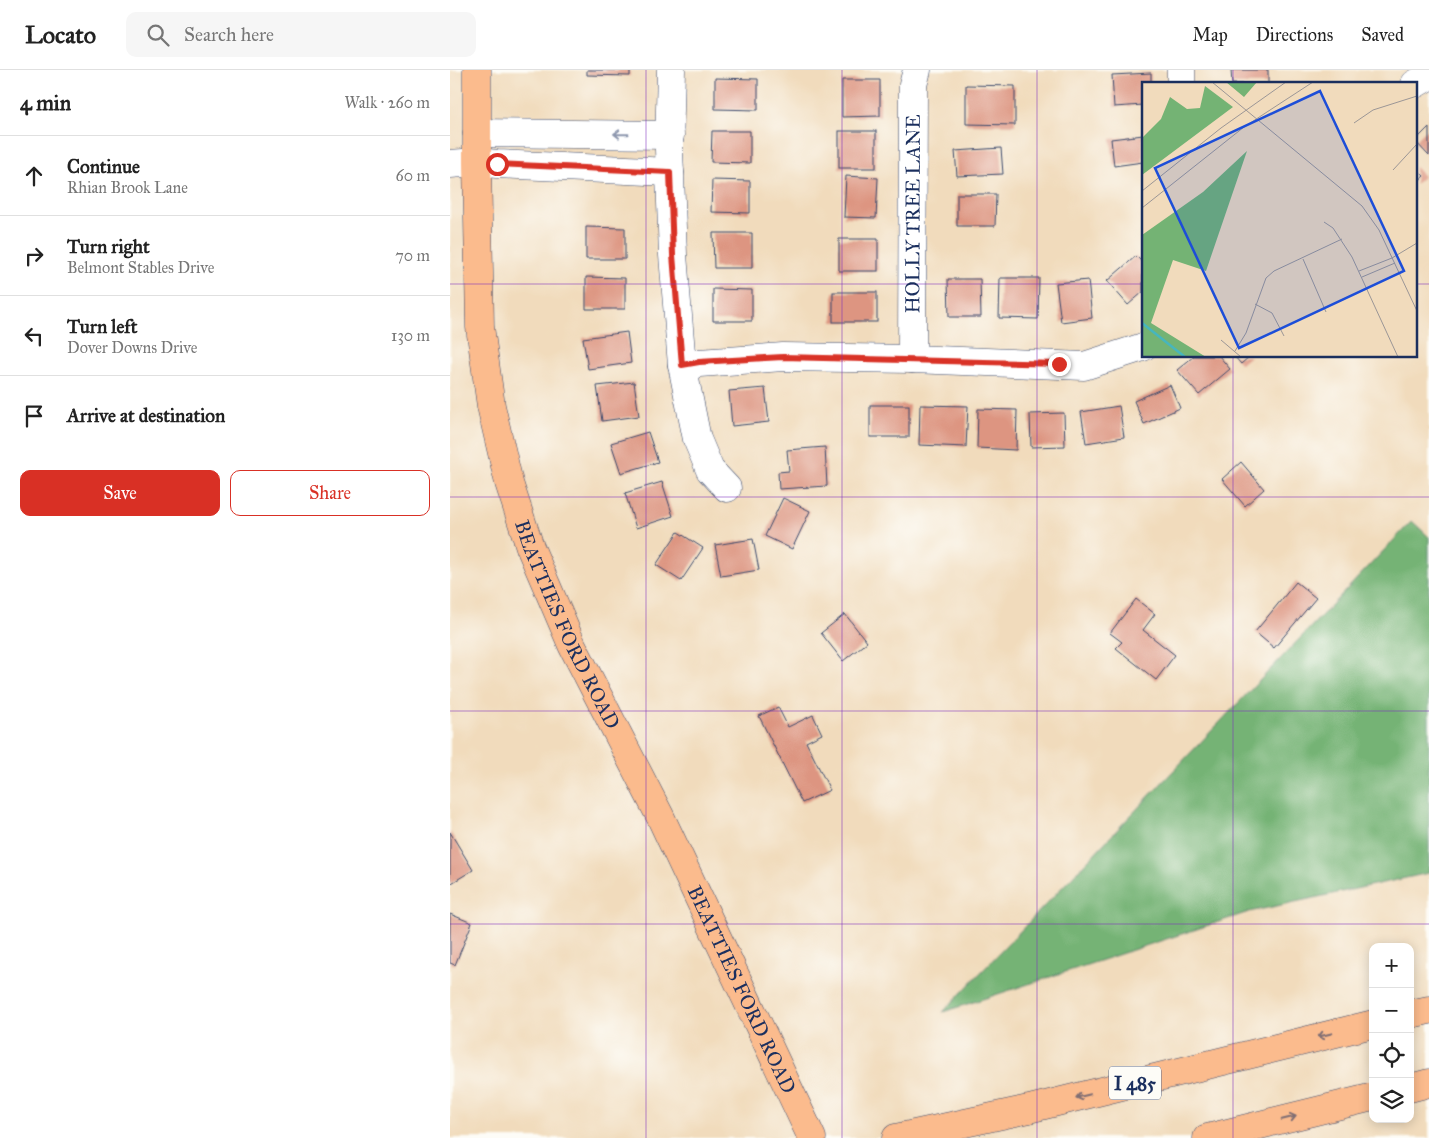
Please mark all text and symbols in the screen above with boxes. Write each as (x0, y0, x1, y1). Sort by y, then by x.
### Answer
search box (126, 12, 476, 57)
text: Locato (25, 20, 96, 50)
icon: search (144, 21, 172, 49)
text: Search here (184, 23, 274, 46)
text: Map (1192, 24, 1228, 46)
text: Directions (1256, 24, 1333, 46)
text: Saved (1361, 24, 1404, 46)
inset map (1142, 82, 1416, 358)
text: 4 min (20, 90, 71, 116)
text: Walk · 260 m (344, 93, 430, 112)
street label: HOLLY TREE LANE (900, 114, 925, 314)
one-way arrow (614, 129, 630, 139)
route start (486, 153, 509, 176)
text: Continue (67, 155, 140, 178)
icon: ahead (20, 162, 48, 190)
text: 60 m (396, 166, 430, 185)
text: Rhian Brook Lane (67, 178, 188, 197)
text: Turn right (67, 235, 150, 258)
icon: right (20, 242, 48, 270)
text: 70 m (395, 246, 430, 265)
text: Belmont Stables Drive (67, 258, 214, 277)
text: Turn left (67, 315, 137, 338)
icon: left (20, 322, 48, 350)
text: 130 m (391, 326, 430, 345)
text: Dover Downs Drive (67, 338, 197, 357)
route end (1048, 353, 1071, 376)
icon: arrive (20, 402, 48, 430)
text: Arrive at destination (67, 404, 225, 427)
button: Save (20, 470, 220, 516)
button: Share (230, 470, 430, 516)
street label: BEATTIES FORD ROAD (510, 517, 625, 733)
street label: BEATTIES FORD ROAD (683, 882, 801, 1097)
map controls (1369, 943, 1414, 1123)
button: + (1369, 943, 1414, 988)
button: − (1369, 988, 1414, 1033)
one-way arrow (1318, 1031, 1334, 1040)
button: locate (1369, 1033, 1414, 1078)
road number: I 485 (1109, 1066, 1161, 1100)
button: layers (1369, 1078, 1414, 1123)
one-way arrow (1075, 1091, 1091, 1101)
one-way arrow (1280, 1113, 1296, 1122)

